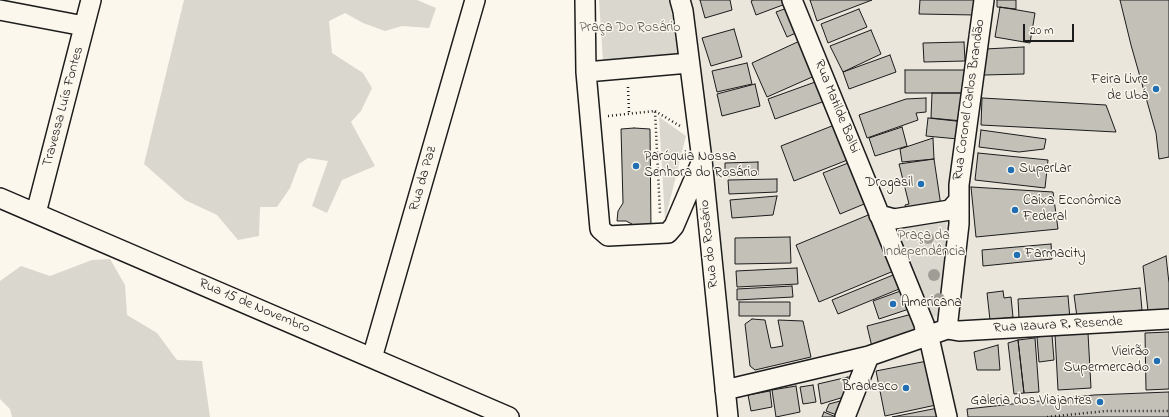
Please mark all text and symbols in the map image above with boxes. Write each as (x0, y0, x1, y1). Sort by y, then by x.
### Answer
scale bar (1025, 16, 1076, 42)
street label: Rua Coronel Carlos Brandão (950, 18, 990, 182)
park label: Praça Do Rosário (580, 21, 680, 37)
text: 20 m (1030, 22, 1053, 40)
street label: Travessa Luís Fontes (40, 45, 88, 169)
street label: Rua Matilde Balbi (810, 58, 862, 156)
place label: Feira Livre de Ubá (1091, 73, 1148, 106)
marker: Feira Livre de Ubá (1151, 84, 1161, 94)
street label: Rua da Paz (407, 145, 441, 213)
place label: Paróquia Nossa Senhora do Rosário (644, 150, 758, 182)
marker: Paróquia Nossa Senhora do Rosário (631, 161, 641, 171)
place label: SuperLar (1019, 162, 1071, 178)
marker: SuperLar (1006, 165, 1016, 175)
place label: Drogasil (865, 176, 913, 192)
marker: Drogasil (916, 179, 926, 189)
place label: Caixa Econômica Federal (1023, 194, 1121, 226)
street label: Rua do Rosário (697, 199, 723, 289)
marker: Caixa Econômica Federal (1010, 205, 1020, 215)
park label: Praça da Independência (883, 229, 965, 262)
place label: Farmacity (1025, 247, 1086, 263)
marker: Farmacity (1012, 250, 1022, 260)
street label: Rua 15 de Novembro (196, 276, 312, 338)
place label: Americana (901, 296, 962, 312)
marker: Americana (888, 299, 898, 309)
street label: Rua Izaura R. Resende (993, 314, 1123, 338)
place label: Vieirão Supermercado (1063, 345, 1149, 378)
marker: Vieirão Supermercado (1152, 356, 1162, 366)
place label: Bradesco (842, 380, 898, 396)
marker: Bradesco (901, 383, 911, 393)
place label: Galeria dos Viajantes (971, 394, 1092, 410)
marker: Galeria dos Viajantes (1095, 397, 1105, 407)

